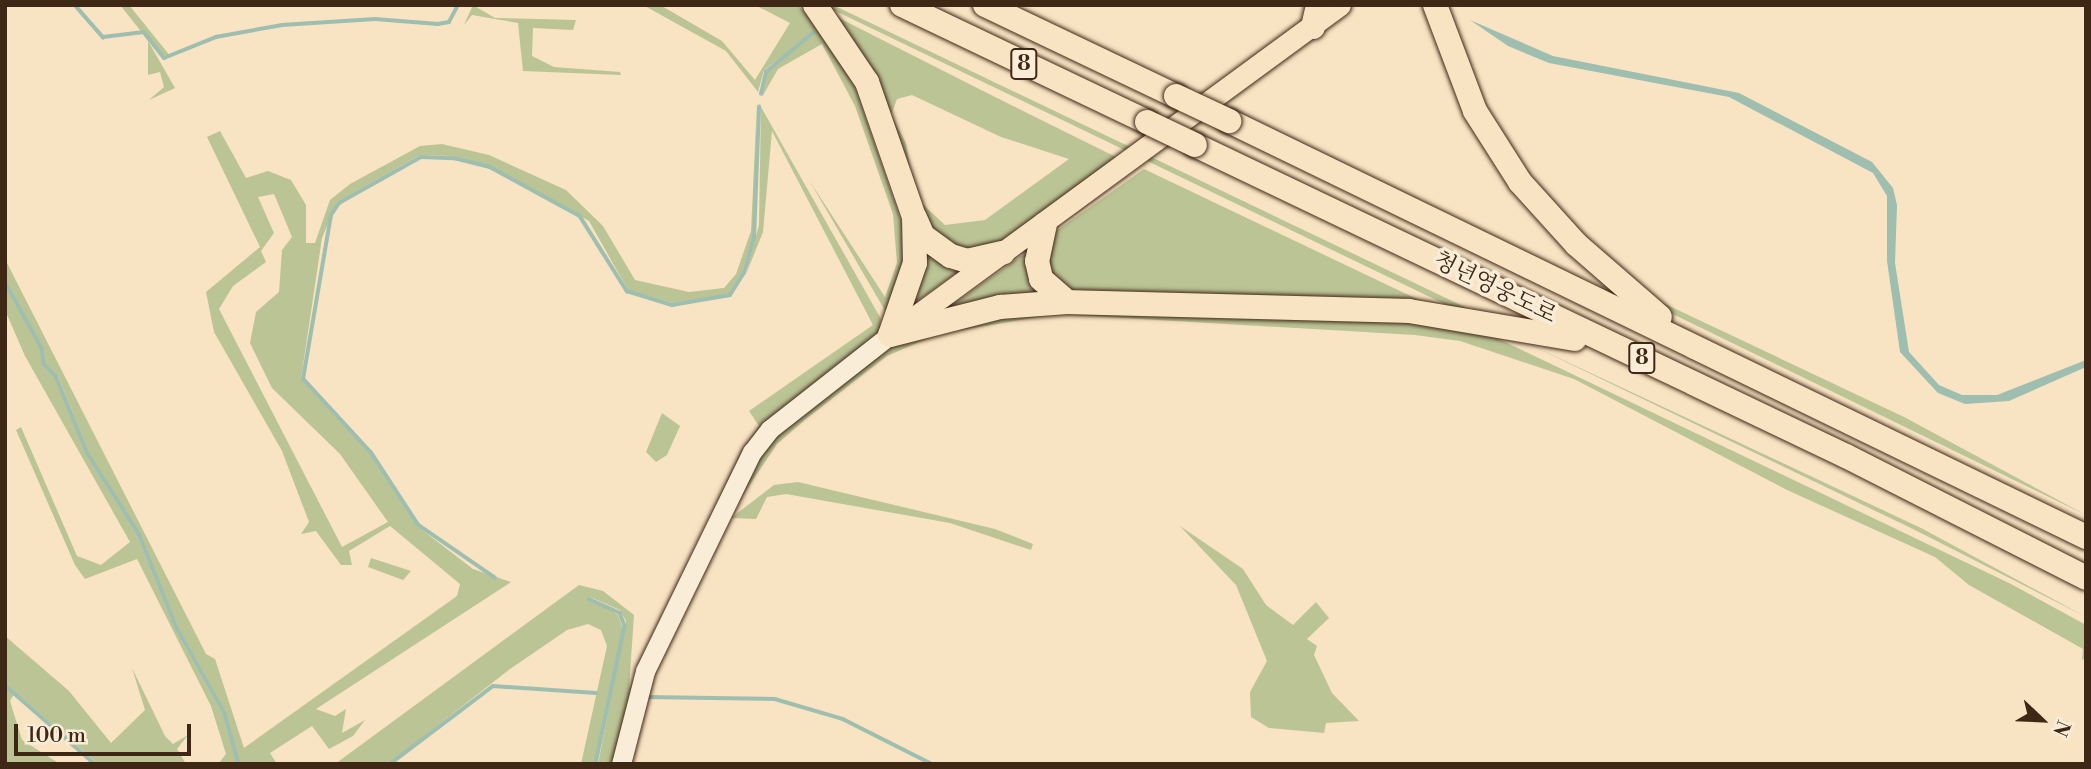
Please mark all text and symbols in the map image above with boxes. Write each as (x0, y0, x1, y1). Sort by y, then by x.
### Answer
road number: 8 (1010, 46, 1038, 82)
street label: 청년영웅도로 (1429, 246, 1561, 330)
road number: 8 (1628, 340, 1656, 376)
north arrow (2007, 685, 2077, 755)
scale bar (18, 710, 194, 754)
text: N (2047, 717, 2075, 740)
text: 100 m (27, 723, 86, 749)

